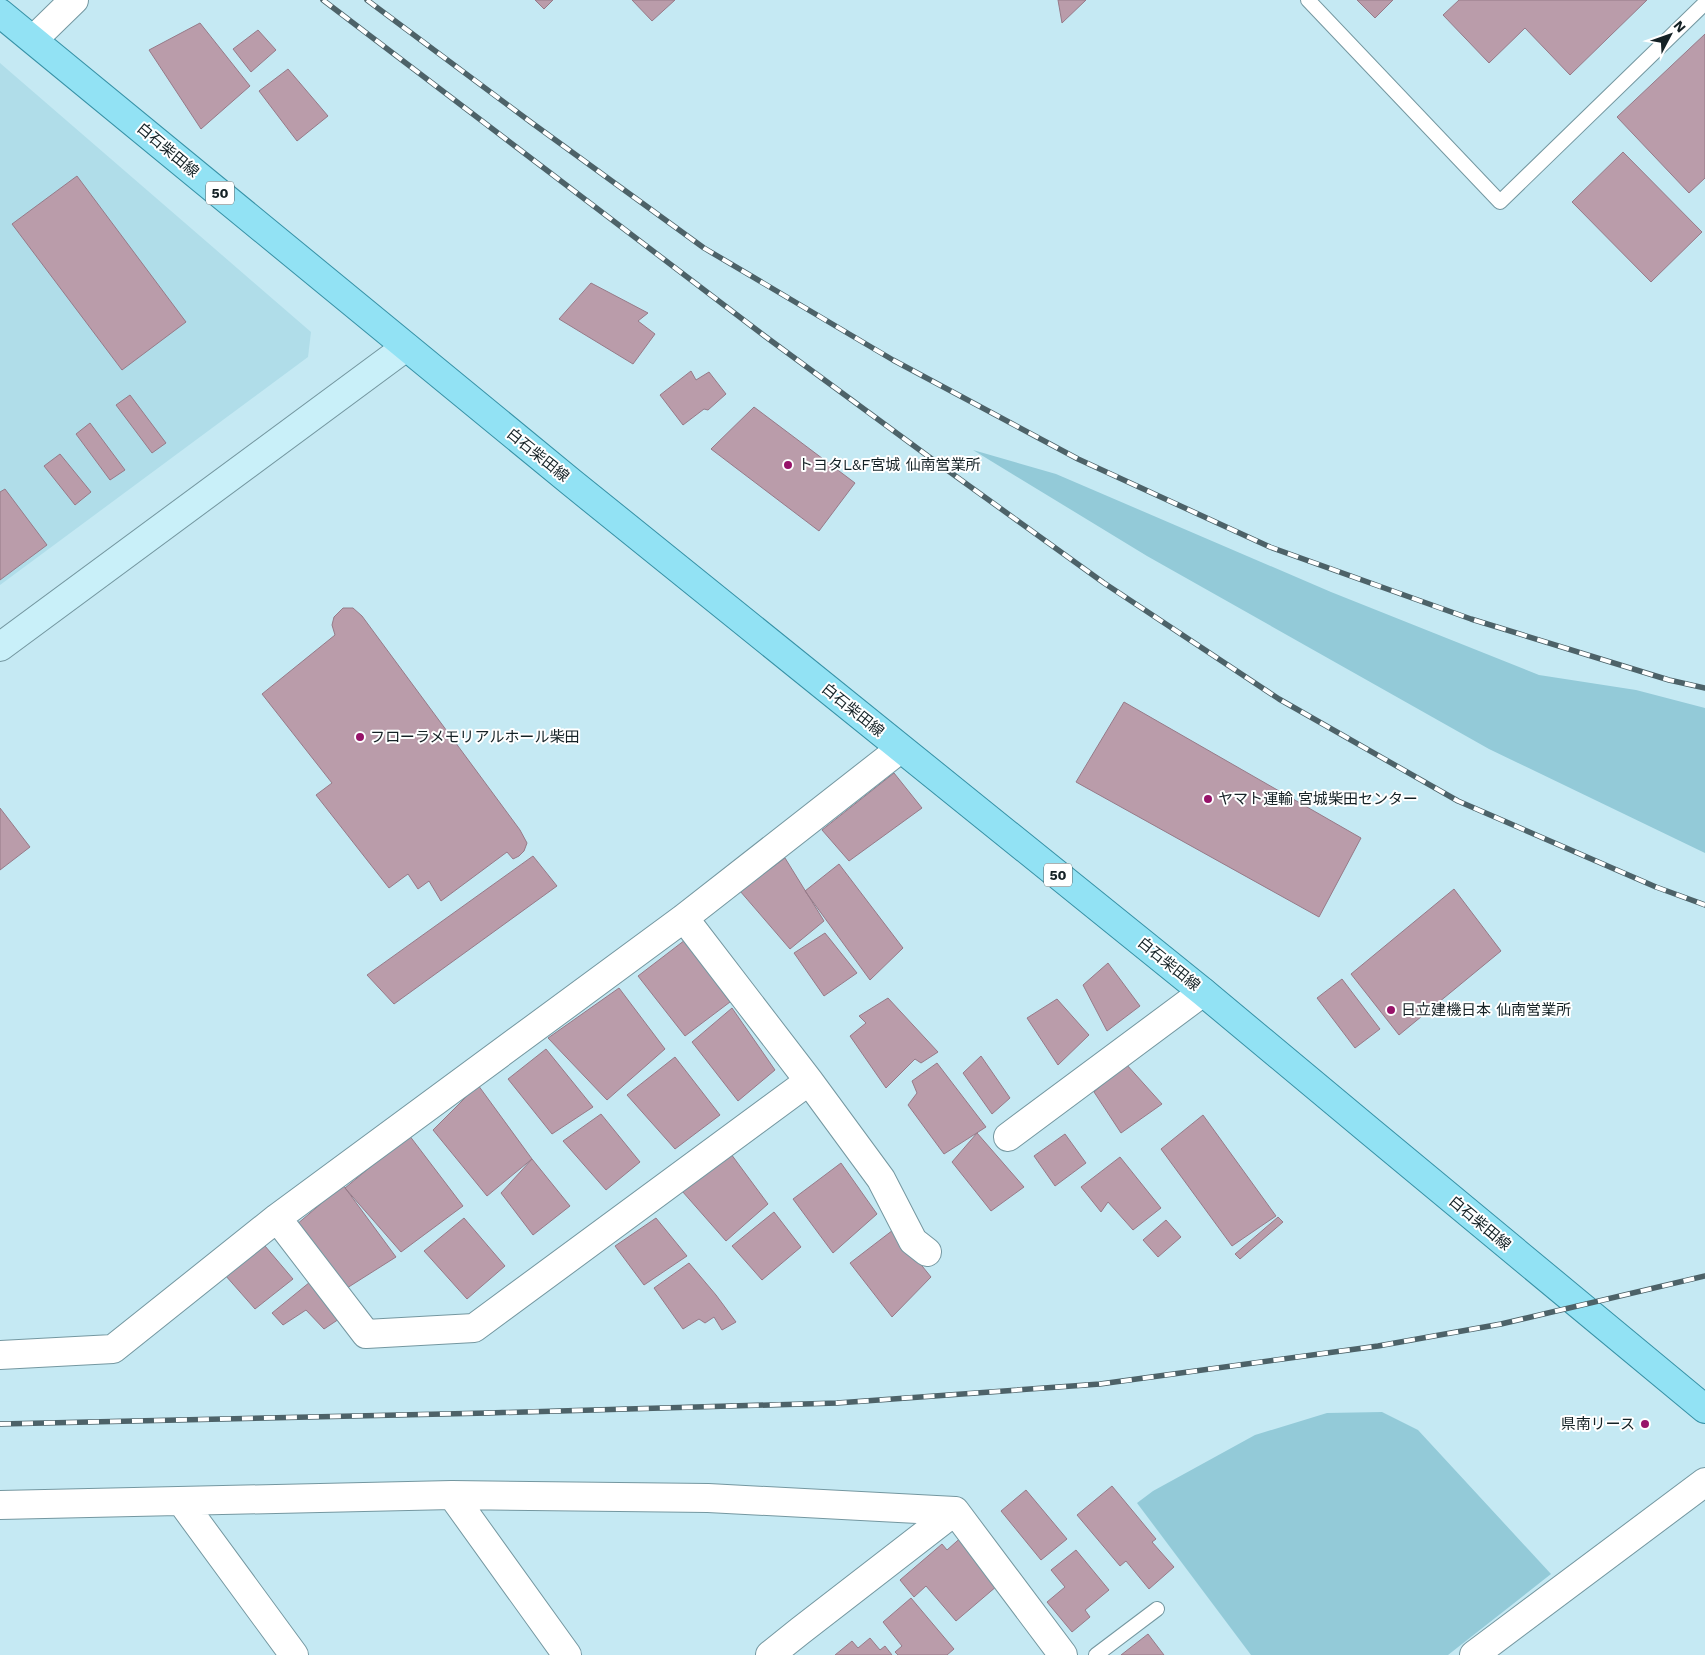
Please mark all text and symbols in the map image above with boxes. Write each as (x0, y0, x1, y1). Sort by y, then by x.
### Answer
north arrow (1645, 10, 1695, 60)
text: N (1670, 17, 1689, 36)
street label: 白石柴田線 (133, 119, 203, 181)
road number: 50 (206, 182, 234, 204)
street label: 白石柴田線 (503, 424, 573, 486)
place label: トヨタL&F宮城 仙南営業所 (798, 456, 981, 474)
marker: トヨタL&F宮城 仙南営業所 (782, 459, 794, 471)
street label: 白石柴田線 (818, 679, 888, 741)
place label: フローラメモリアルホール柴田 (370, 728, 579, 746)
marker: フローラメモリアルホール柴田 (354, 731, 366, 743)
place label: ヤマト運輸 宮城柴田センター (1218, 790, 1418, 808)
marker: ヤマト運輸 宮城柴田センター (1202, 793, 1214, 805)
road number: 50 (1044, 864, 1072, 886)
street label: 白石柴田線 (1134, 933, 1204, 995)
place label: 日立建機日本 仙南営業所 (1401, 1001, 1571, 1019)
marker: 日立建機日本 仙南営業所 (1385, 1004, 1397, 1016)
street label: 白石柴田線 (1445, 1192, 1515, 1254)
place label: 県南リース (1561, 1415, 1635, 1433)
marker: 県南リース (1639, 1418, 1651, 1430)

